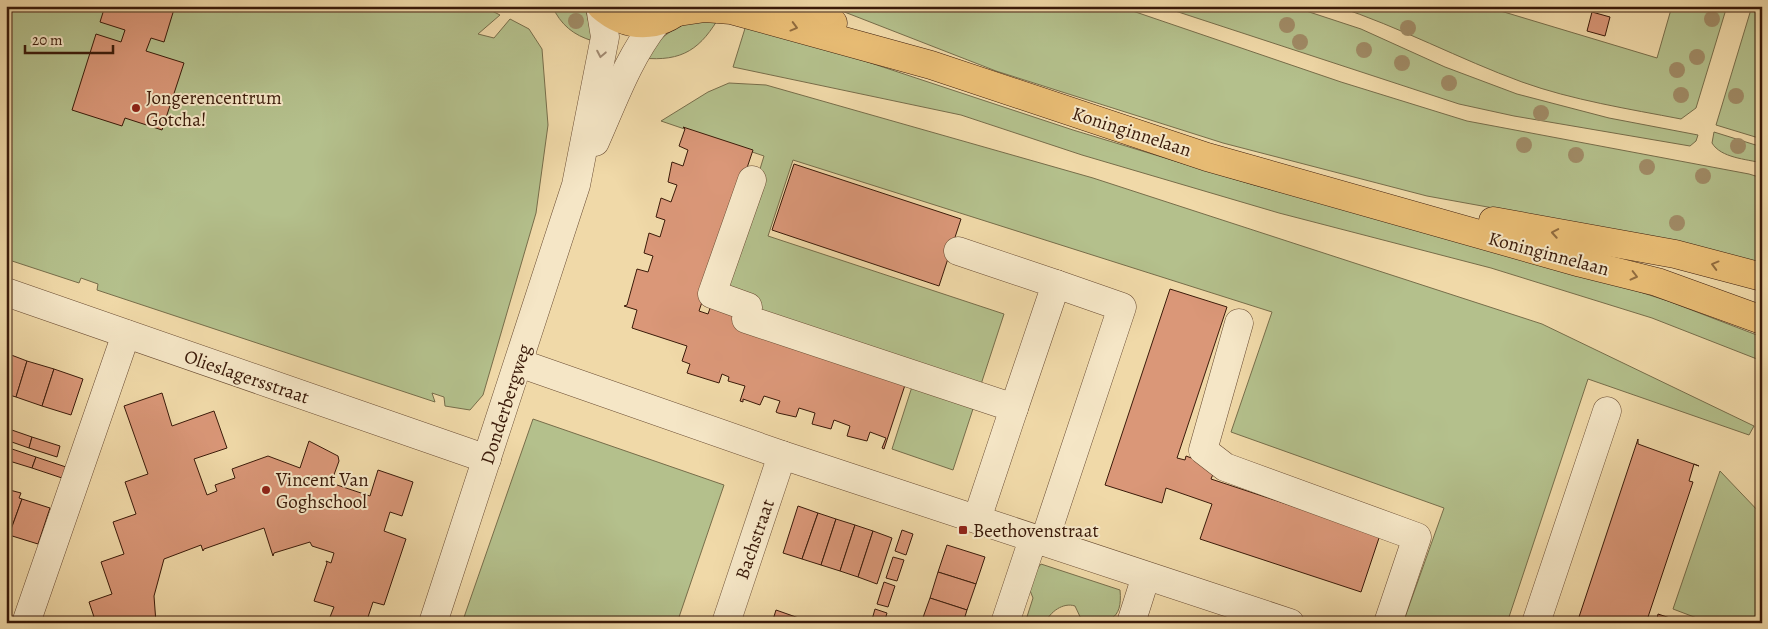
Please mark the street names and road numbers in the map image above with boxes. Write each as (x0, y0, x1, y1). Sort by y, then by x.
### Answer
street label: Koninginnelaan (1069, 100, 1195, 163)
street label: Koninginnelaan (1485, 225, 1612, 283)
street label: Donderbergweg (474, 340, 538, 468)
street label: Olieslagersstraat (181, 343, 313, 411)
street label: Bachstraat (729, 496, 781, 583)

